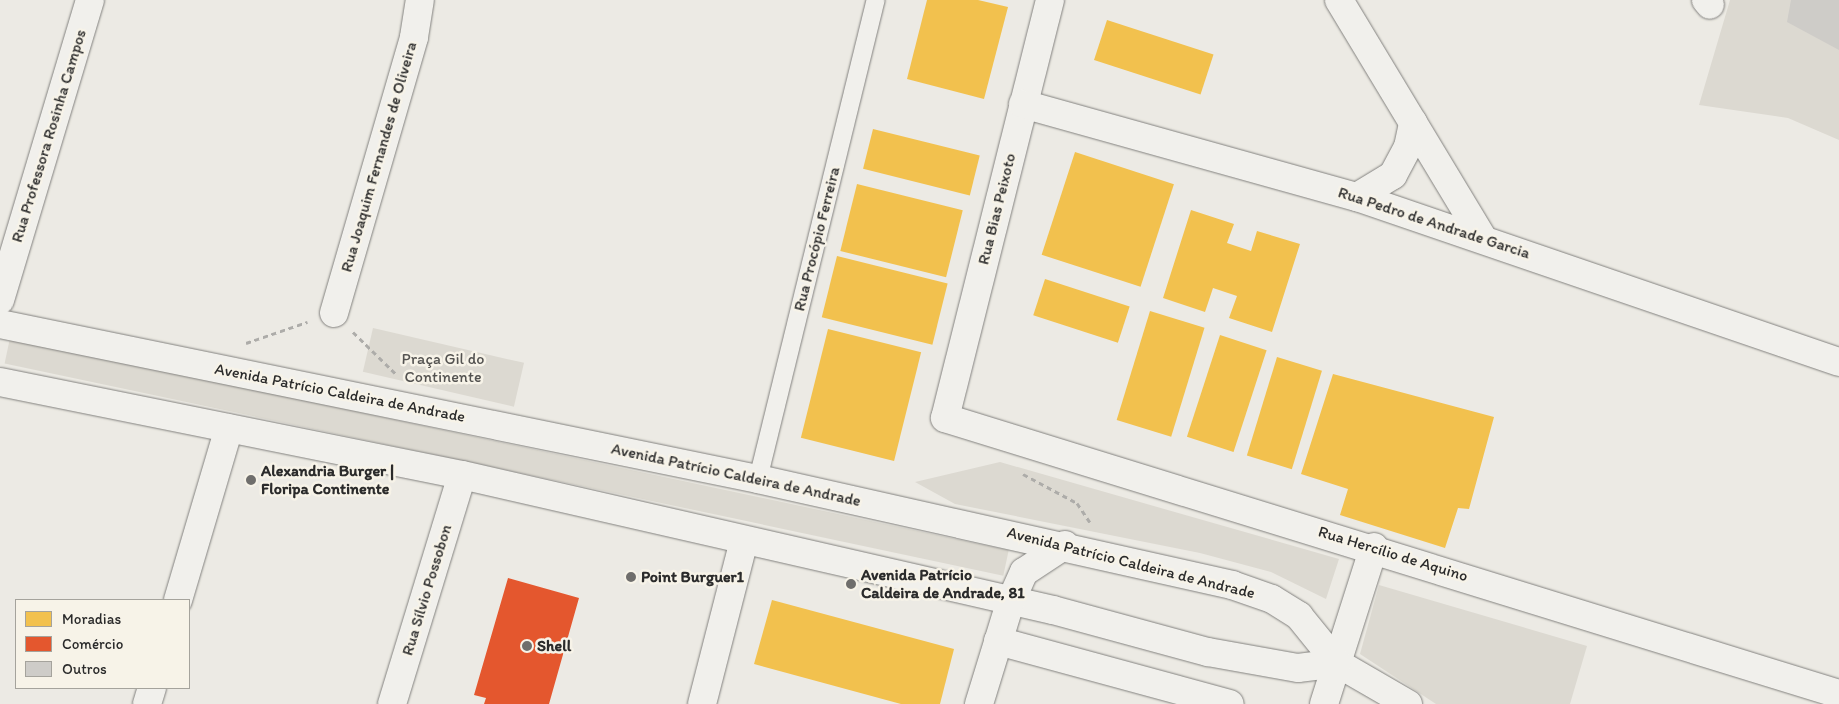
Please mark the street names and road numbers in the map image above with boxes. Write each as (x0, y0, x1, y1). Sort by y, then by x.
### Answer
street label: Rua Professora Rosinha Campos (8, 28, 90, 244)
street label: Rua Joaquim Fernandes de Oliveira (337, 39, 421, 275)
street label: Rua Bias Peixoto (974, 152, 1020, 266)
street label: Rua Procópio Ferreira (790, 165, 844, 313)
street label: Rua Pedro de Andrade Garcia (1336, 183, 1532, 263)
street label: Avenida Patrício Caldeira de Andrade (213, 359, 467, 427)
street label: Avenida Patrício Caldeira de Andrade (609, 439, 863, 511)
street label: Rua Sílvio Possobon (398, 522, 456, 658)
street label: Rua Hercílio de Aquino (1316, 522, 1470, 586)
street label: Avenida Patrício Caldeira de Andrade (1005, 523, 1257, 603)

